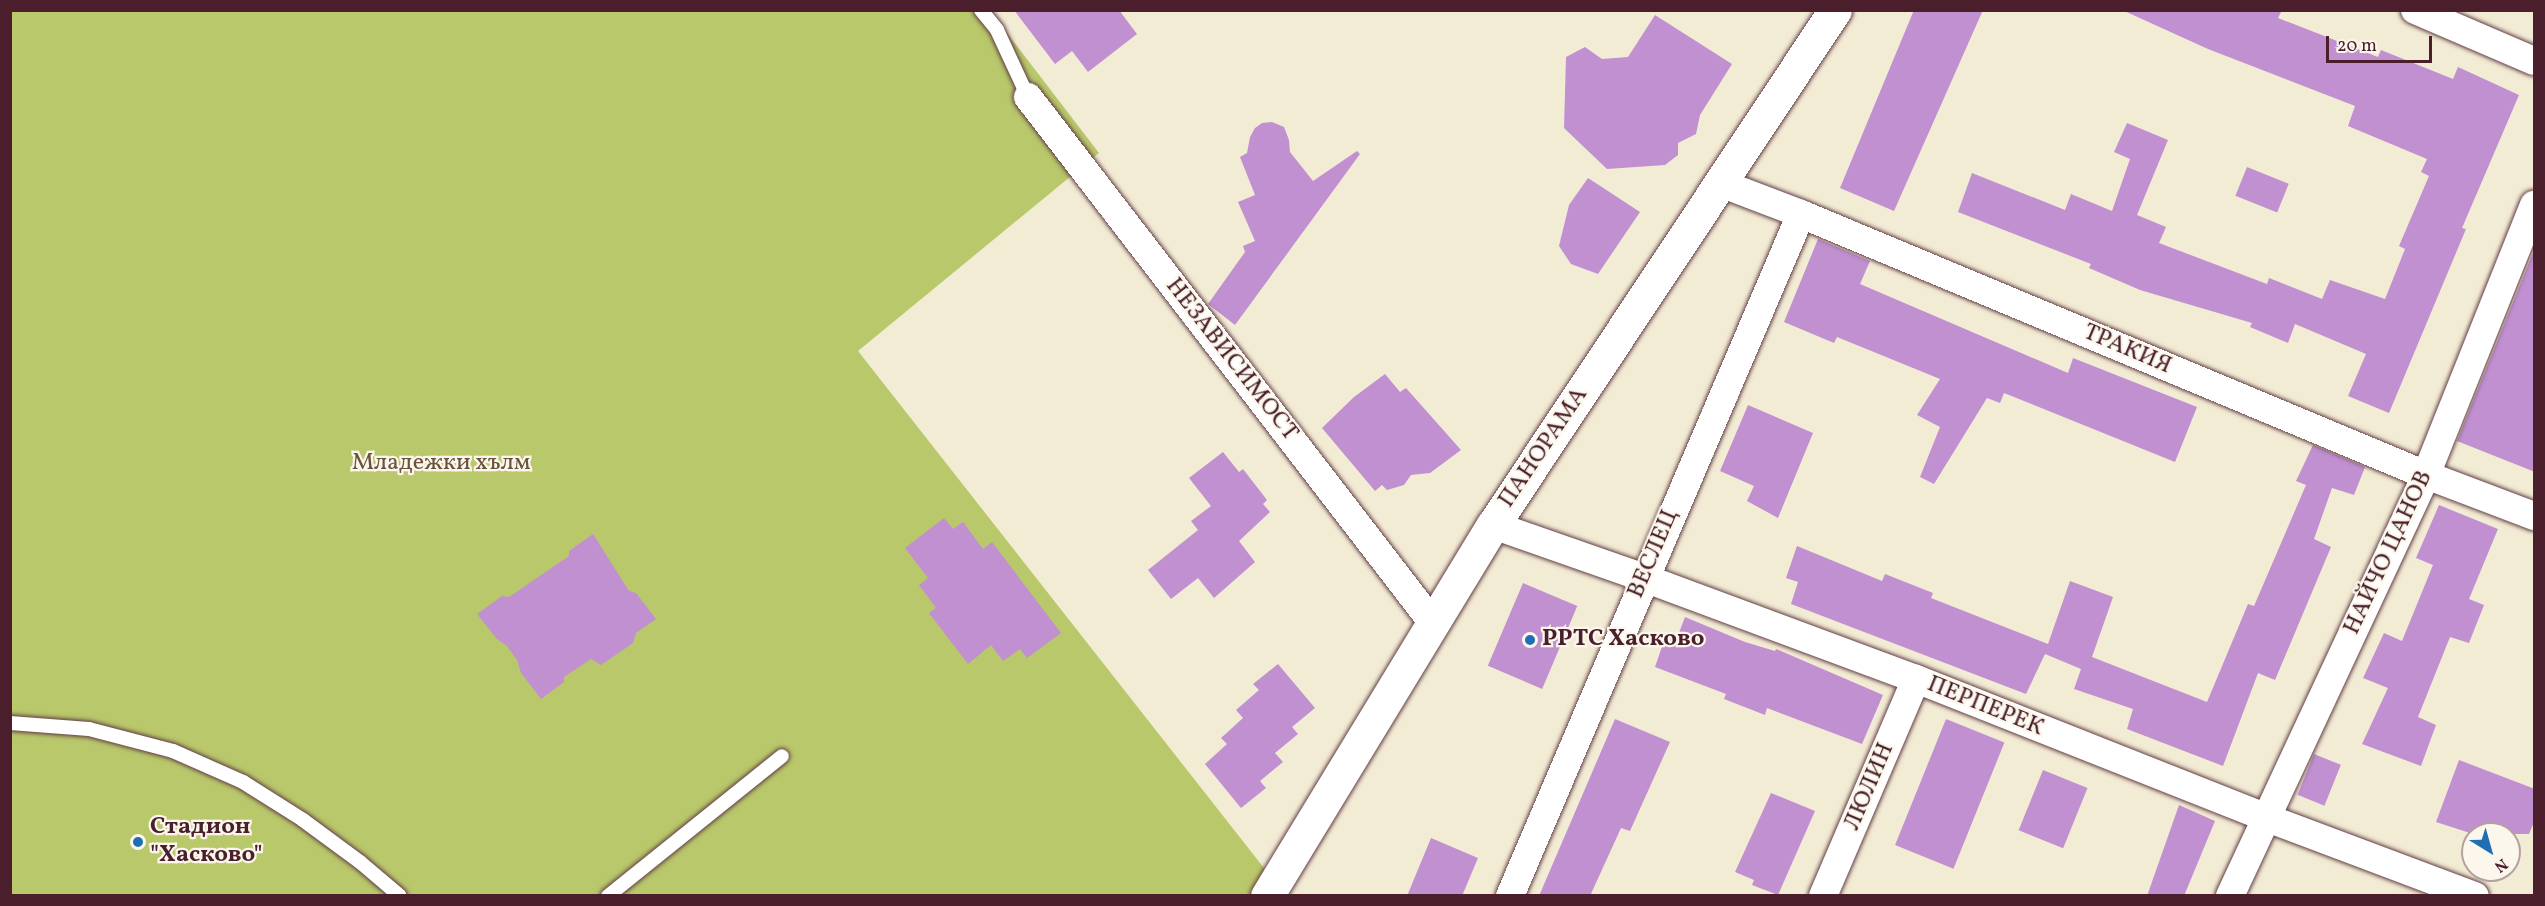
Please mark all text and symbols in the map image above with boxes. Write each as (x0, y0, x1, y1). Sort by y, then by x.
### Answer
scale bar (2329, 24, 2436, 62)
text: 20 m (2337, 34, 2377, 59)
street label: НЕЗАВИСИМОСТ (1158, 273, 1304, 447)
street label: ТРАКИЯ (2079, 319, 2175, 381)
street label: ПАНОРАМА (1493, 382, 1595, 514)
park label: Младежки хълм (352, 450, 530, 478)
street label: НАЙЧО ЦАНОВ (2338, 466, 2440, 640)
street label: ВЕСЛЕЦ (1622, 505, 1686, 603)
place label: РРТС Хасково (1542, 626, 1704, 654)
marker: РРТС Хасково (1523, 633, 1537, 647)
street label: ПЕРПЕРЕК (1923, 671, 2047, 743)
street label: ЛЮЛИН (1839, 739, 1901, 835)
place label: Стадион "Хасково" (150, 814, 263, 870)
north arrow (2461, 822, 2521, 882)
marker: Стадион "Хасково" (131, 835, 145, 849)
text: N (2489, 852, 2512, 877)

